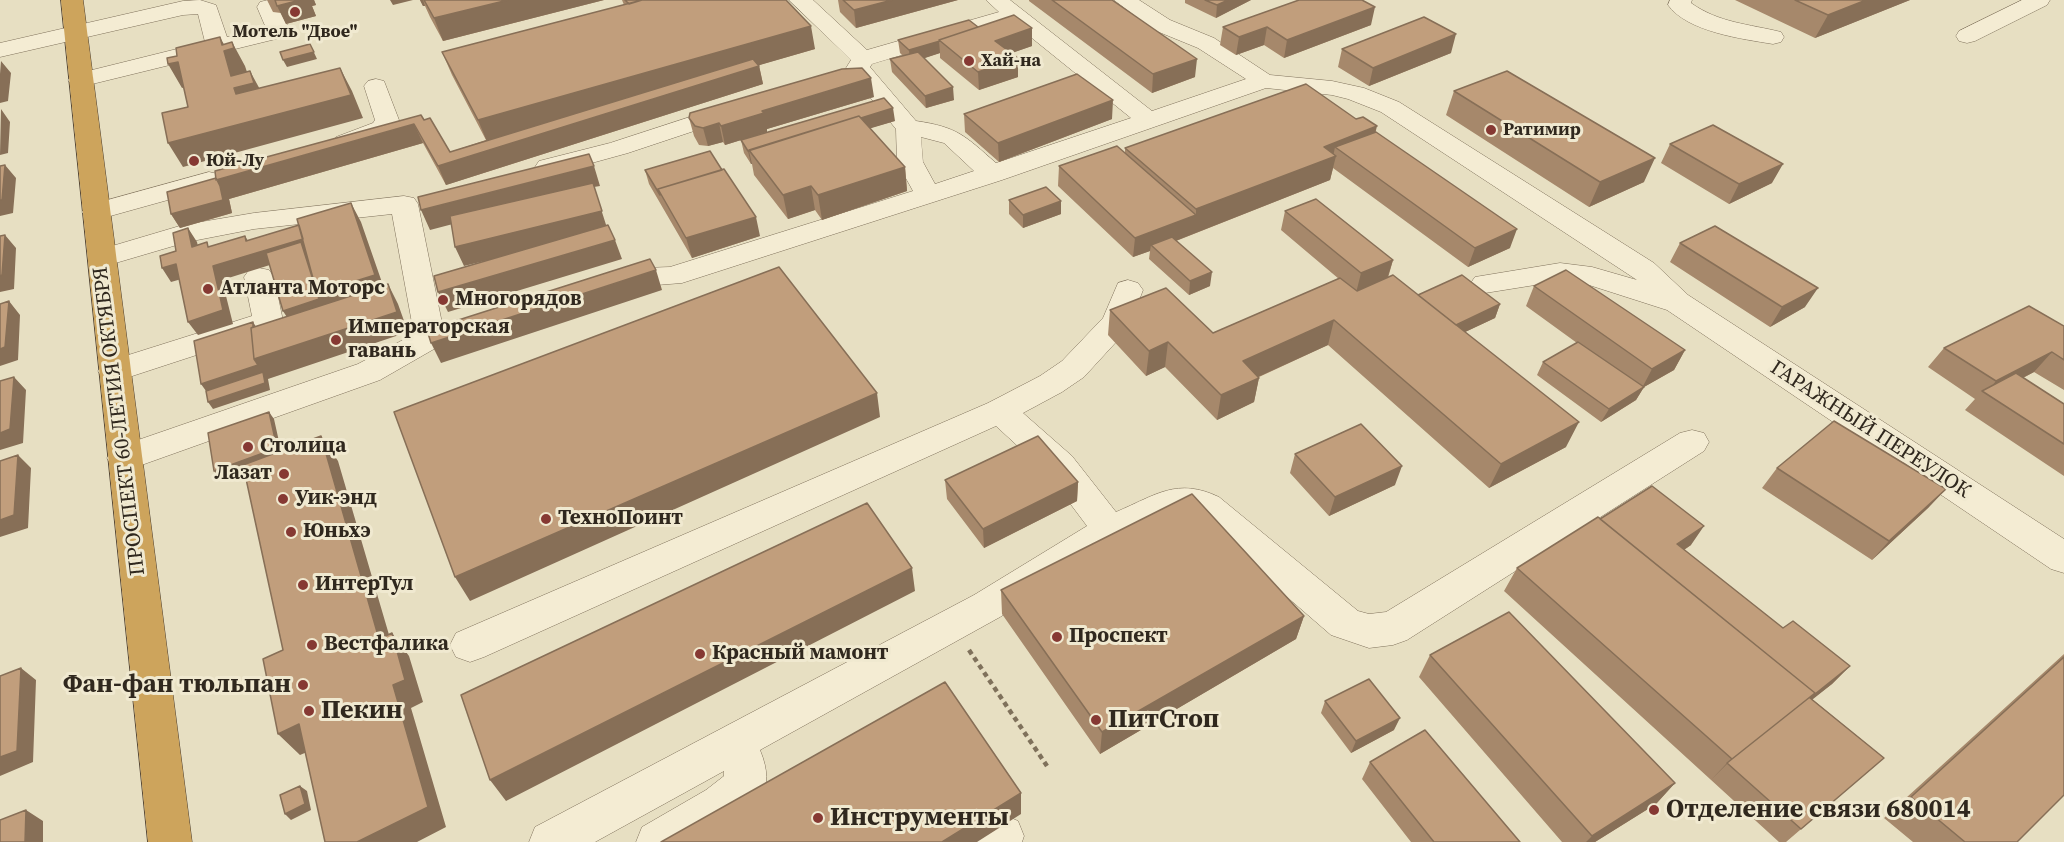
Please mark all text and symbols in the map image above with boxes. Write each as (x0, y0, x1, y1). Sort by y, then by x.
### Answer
marker: Мотель "Двое" (288, 5, 302, 19)
place label: Мотель "Двое" (232, 21, 358, 43)
place label: Хай-на (981, 50, 1041, 72)
marker: Хай-на (962, 54, 976, 68)
place label: Ратимир (1503, 119, 1581, 141)
marker: Ратимир (1484, 123, 1498, 137)
place label: Юй-Лу (206, 150, 264, 172)
marker: Юй-Лу (187, 154, 201, 168)
street label: ПРОСПЕКТ 60-ЛЕТИЯ ОКТЯБРЯ (89, 265, 151, 577)
place label: Атланта Моторс (220, 276, 385, 302)
marker: Атланта Моторс (201, 282, 215, 296)
place label: Многорядов (455, 287, 582, 313)
marker: Многорядов (436, 293, 450, 307)
place label: Императорская гавань (348, 315, 510, 365)
marker: Императорская гавань (329, 333, 343, 347)
street label: ГАРАЖНЫЙ ПЕРЕУЛОК (1765, 356, 1975, 504)
place label: Столица (260, 434, 346, 460)
marker: Столица (241, 440, 255, 454)
place label: Лазат (214, 461, 272, 487)
marker: Лазат (277, 467, 291, 481)
place label: Уик-энд (295, 486, 377, 512)
marker: Уик-энд (276, 492, 290, 506)
place label: ТехноПоинт (558, 506, 683, 532)
marker: ТехноПоинт (539, 512, 553, 526)
place label: Юньхэ (303, 519, 371, 545)
marker: Юньхэ (284, 525, 298, 539)
place label: ИнтерТул (315, 572, 413, 598)
marker: ИнтерТул (296, 578, 310, 592)
place label: Проспект (1069, 624, 1168, 650)
marker: Проспект (1050, 630, 1064, 644)
place label: Вестфалика (324, 632, 449, 658)
marker: Вестфалика (305, 638, 319, 652)
place label: Красный мамонт (712, 641, 888, 667)
marker: Красный мамонт (693, 647, 707, 661)
place label: Фан-фан тюльпан (63, 669, 291, 701)
marker: Фан-фан тюльпан (296, 678, 310, 692)
place label: Пекин (321, 695, 403, 727)
marker: Пекин (302, 704, 316, 718)
place label: ПитСтоп (1108, 704, 1219, 736)
marker: ПитСтоп (1089, 713, 1103, 727)
place label: Отделение связи 680014 (1666, 794, 1971, 826)
place label: Инструменты (830, 802, 1009, 834)
marker: Отделение связи 680014 (1647, 803, 1661, 817)
marker: Инструменты (811, 811, 825, 825)

